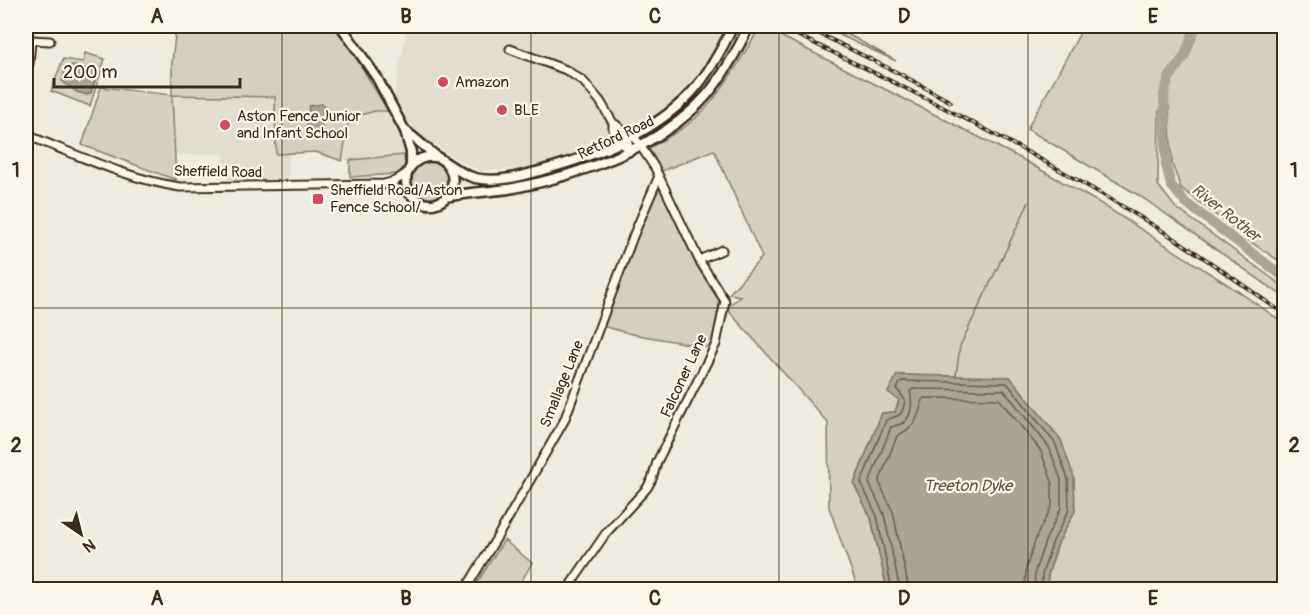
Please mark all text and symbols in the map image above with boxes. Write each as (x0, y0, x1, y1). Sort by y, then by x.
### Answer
text: A (151, 4, 164, 29)
text: B (400, 4, 412, 29)
text: C (649, 4, 661, 29)
text: D (898, 4, 911, 29)
text: E (1148, 4, 1159, 29)
scale bar (54, 51, 240, 89)
text: 200 m (63, 61, 118, 84)
place label: Amazon (455, 73, 509, 92)
marker: Amazon (436, 75, 450, 89)
place label: BLE (514, 101, 539, 120)
marker: BLE (495, 103, 509, 117)
place label: Aston Fence Junior and Infant School (237, 107, 362, 143)
street label: Retford Road (575, 112, 657, 164)
marker: Aston Fence Junior and Infant School (218, 118, 232, 132)
text: 1 (12, 158, 20, 183)
text: 1 (1290, 158, 1298, 183)
street label: Sheffield Road (174, 162, 262, 182)
water label: River Rother (1187, 180, 1266, 248)
place label: Sheffield Road/Aston Fence School/ (330, 181, 463, 217)
marker: Sheffield Road/Aston Fence School/ (311, 192, 325, 206)
street label: Falconer Lane (656, 331, 712, 421)
street label: Smallage Lane (536, 337, 588, 430)
text: 2 (10, 433, 22, 458)
text: 2 (1288, 433, 1300, 458)
water label: Treeton Dyke (924, 476, 1014, 496)
north arrow (51, 504, 111, 564)
text: N (79, 534, 99, 557)
text: A (151, 586, 164, 611)
text: B (400, 586, 412, 611)
text: C (649, 586, 661, 611)
text: D (898, 586, 911, 611)
text: E (1148, 586, 1159, 611)

